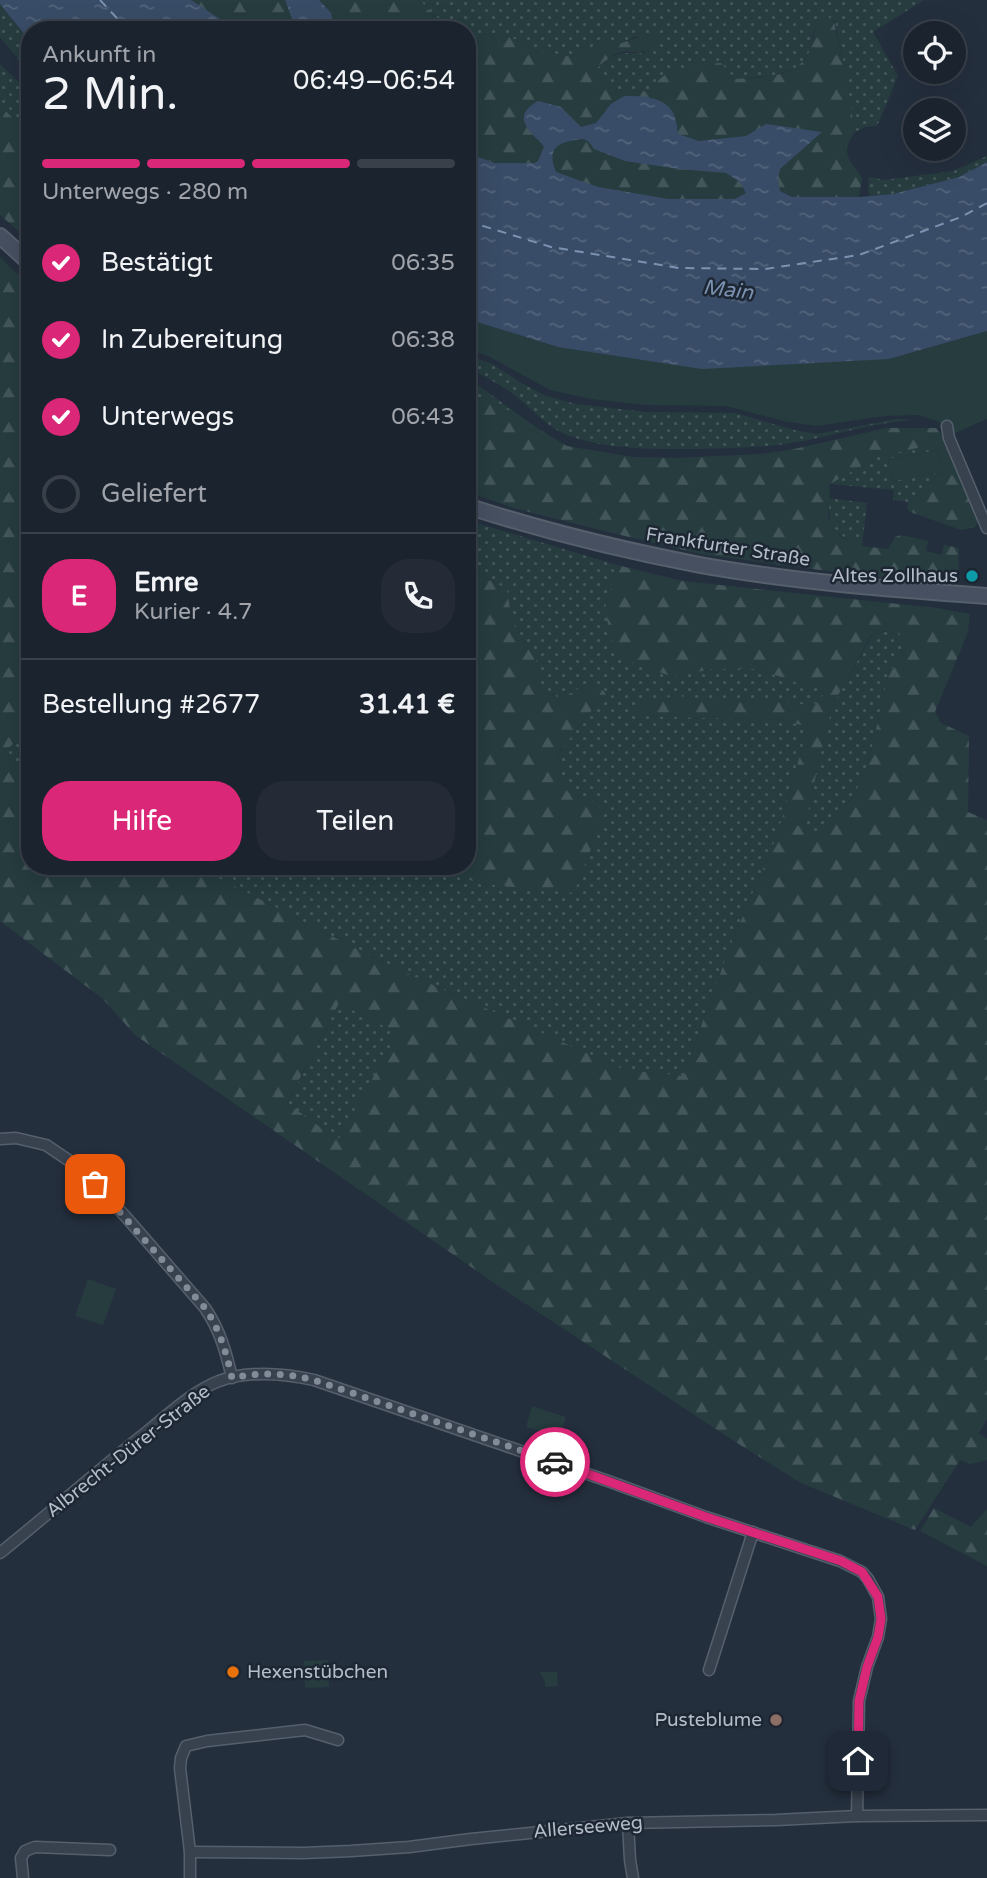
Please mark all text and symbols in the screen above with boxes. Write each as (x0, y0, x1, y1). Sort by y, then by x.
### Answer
map controls (903, 21, 966, 161)
button: locate (903, 21, 966, 84)
text: Ankunft in (42, 41, 156, 69)
text: 06:49–06:54 (293, 65, 455, 96)
text: 2 Min. (42, 67, 178, 122)
button: layers (903, 98, 966, 161)
text: Unterwegs · 280 m (42, 178, 248, 206)
icon: check (42, 244, 80, 282)
text: Bestätigt (101, 247, 213, 278)
text: 06:35 (391, 249, 455, 277)
water label: Main (702, 275, 756, 306)
icon: check (42, 321, 80, 359)
text: In Zubereitung (101, 324, 283, 355)
text: 06:38 (391, 326, 455, 354)
icon: check (42, 398, 80, 436)
text: Unterwegs (101, 401, 234, 432)
text: 06:43 (391, 403, 455, 431)
text: Geliefert (101, 478, 207, 509)
street label: Frankfurter Straße (644, 523, 812, 571)
button: phone (381, 559, 455, 633)
place label: Altes Zollhaus (831, 565, 958, 587)
text: Emre (134, 567, 199, 598)
marker: Altes Zollhaus (964, 568, 980, 584)
text: E (71, 581, 87, 612)
text: Kurier · 4.7 (134, 598, 252, 626)
text: Bestellung #2677 (42, 689, 260, 720)
text: 31.41 € (359, 689, 455, 720)
button: Hilfe (42, 781, 242, 861)
button: Teilen (256, 781, 455, 861)
pin (65, 1154, 125, 1214)
icon: bag (76, 1165, 114, 1203)
street label: Albrecht-Dürer-Straße (42, 1380, 214, 1522)
courier (520, 1427, 590, 1497)
icon: car (536, 1443, 574, 1481)
place label: Hexenstübchen (247, 1661, 388, 1683)
marker: Hexenstübchen (225, 1664, 241, 1680)
place label: Pusteblume (654, 1709, 762, 1731)
marker: Pusteblume (768, 1712, 784, 1728)
pin (828, 1731, 888, 1791)
icon: home (839, 1742, 877, 1780)
street label: Allerseeweg (532, 1811, 644, 1843)

